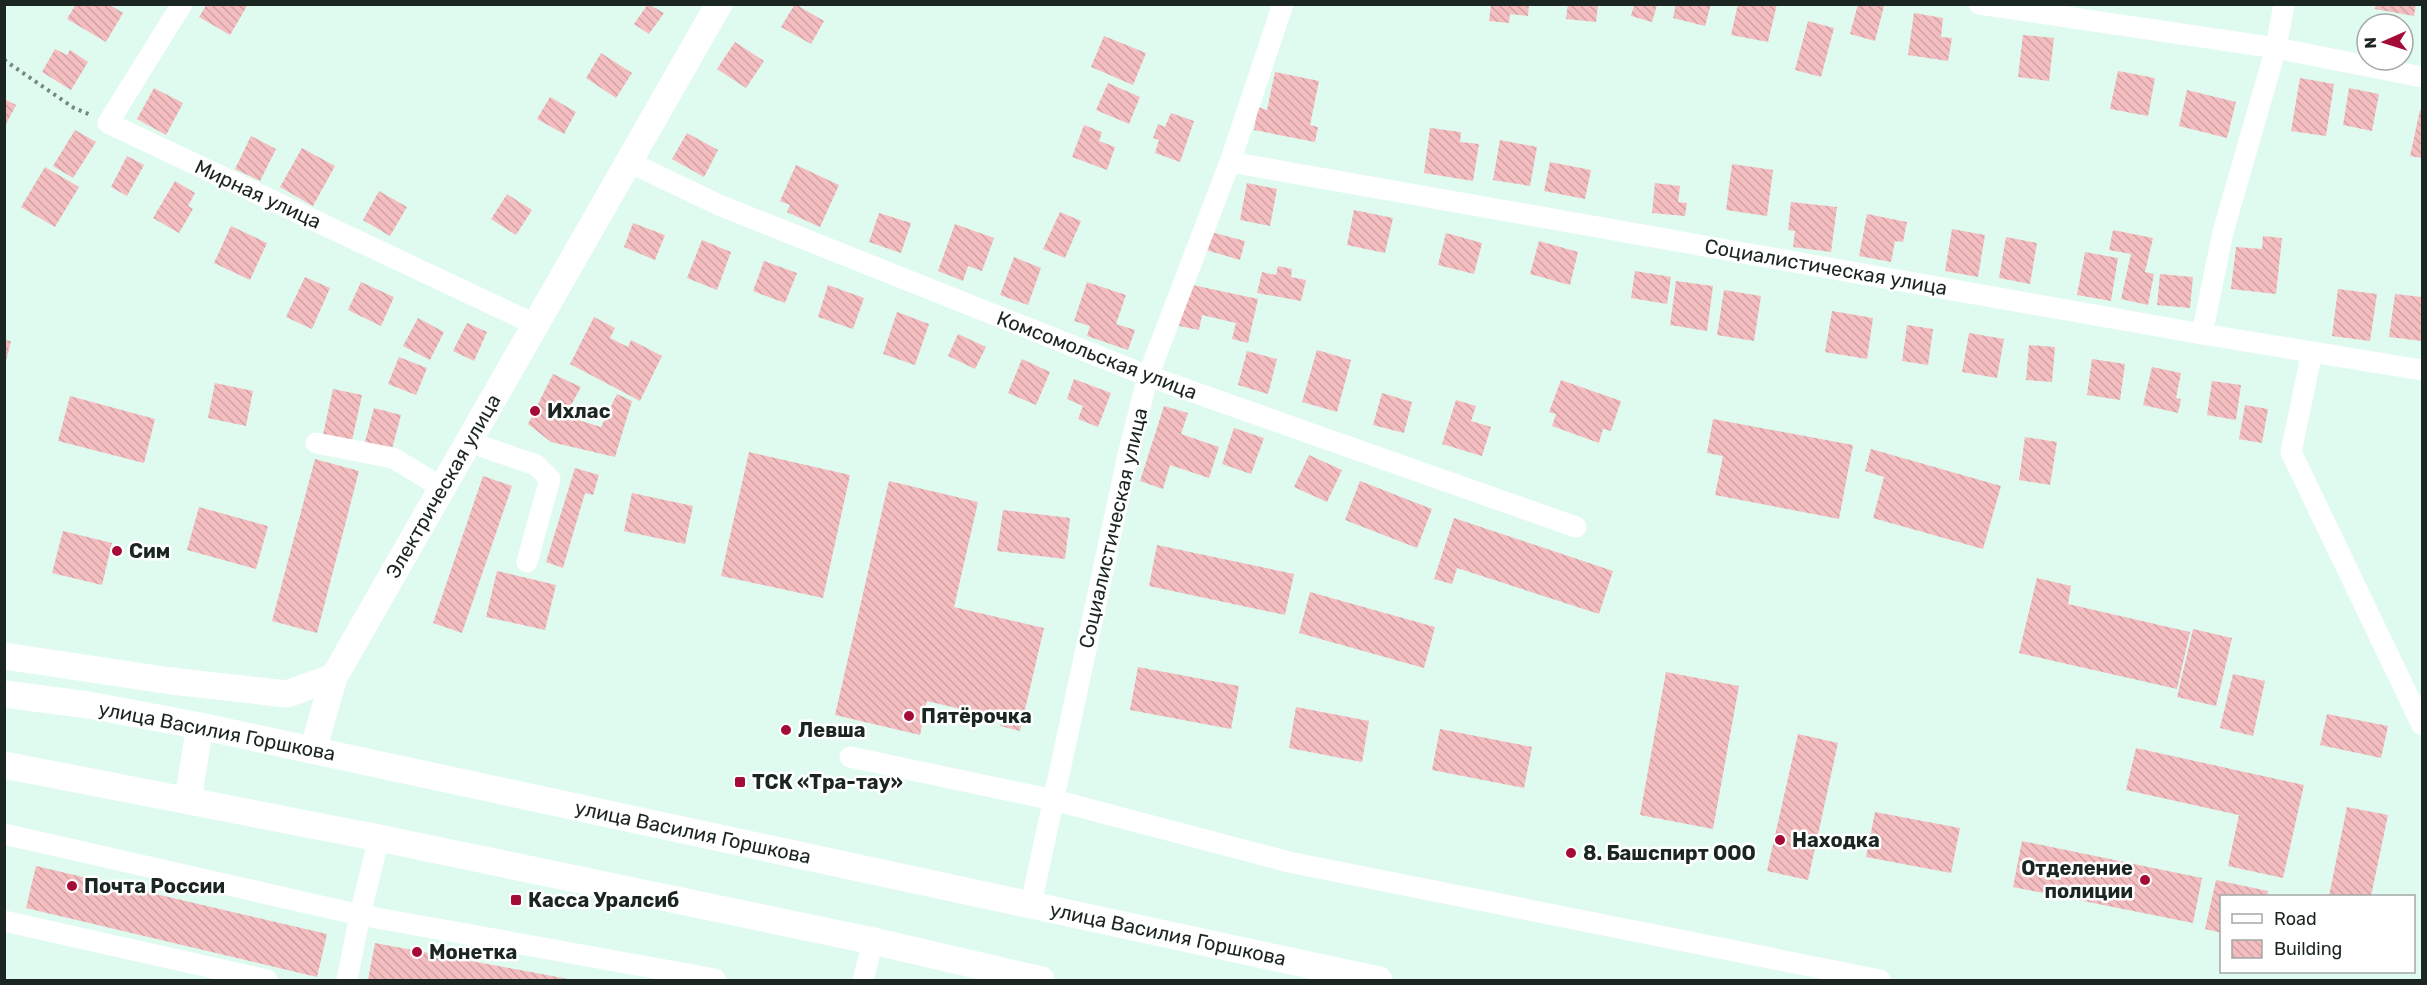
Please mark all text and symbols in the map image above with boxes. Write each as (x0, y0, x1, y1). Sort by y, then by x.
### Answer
north arrow (2355, 12, 2415, 72)
text: N (2361, 37, 2380, 49)
street label: Мирная улица (191, 154, 325, 234)
street label: Социалистическая улица (1703, 234, 1949, 300)
street label: Комсомольская улица (993, 306, 1201, 404)
street label: Электрическая улица (380, 390, 506, 582)
place label: Ихлас (547, 399, 611, 423)
marker: Ихлас (528, 404, 542, 418)
street label: Социалистическая улица (1074, 405, 1152, 651)
place label: Сим (129, 539, 170, 563)
marker: Сим (110, 544, 124, 558)
street label: улица Василия Горшкова (97, 696, 337, 766)
place label: Пятёрочка (921, 704, 1032, 728)
marker: Пятёрочка (902, 709, 916, 723)
place label: Левша (798, 718, 866, 742)
marker: Левша (779, 723, 793, 737)
place label: ТСК «Тра-тау» (752, 770, 903, 794)
marker: ТСК «Тра-тау» (733, 775, 747, 789)
street label: улица Василия Горшкова (573, 795, 813, 869)
place label: Находка (1792, 828, 1880, 852)
marker: Находка (1773, 833, 1787, 847)
place label: 8. Башспирт ООО (1583, 841, 1756, 865)
marker: 8. Башспирт ООО (1564, 846, 1578, 860)
place label: Отделение полиции (2021, 856, 2133, 903)
marker: Отделение полиции (2138, 873, 2152, 887)
place label: Почта России (84, 874, 225, 898)
marker: Почта России (65, 879, 79, 893)
place label: Касса Уралсиб (528, 888, 679, 912)
marker: Касса Уралсиб (509, 893, 523, 907)
legend (2220, 895, 2415, 973)
street label: улица Василия Горшкова (1048, 897, 1288, 971)
text: Road (2274, 908, 2317, 930)
text: Building (2274, 938, 2342, 960)
place label: Монетка (429, 940, 517, 964)
marker: Монетка (410, 945, 424, 959)

